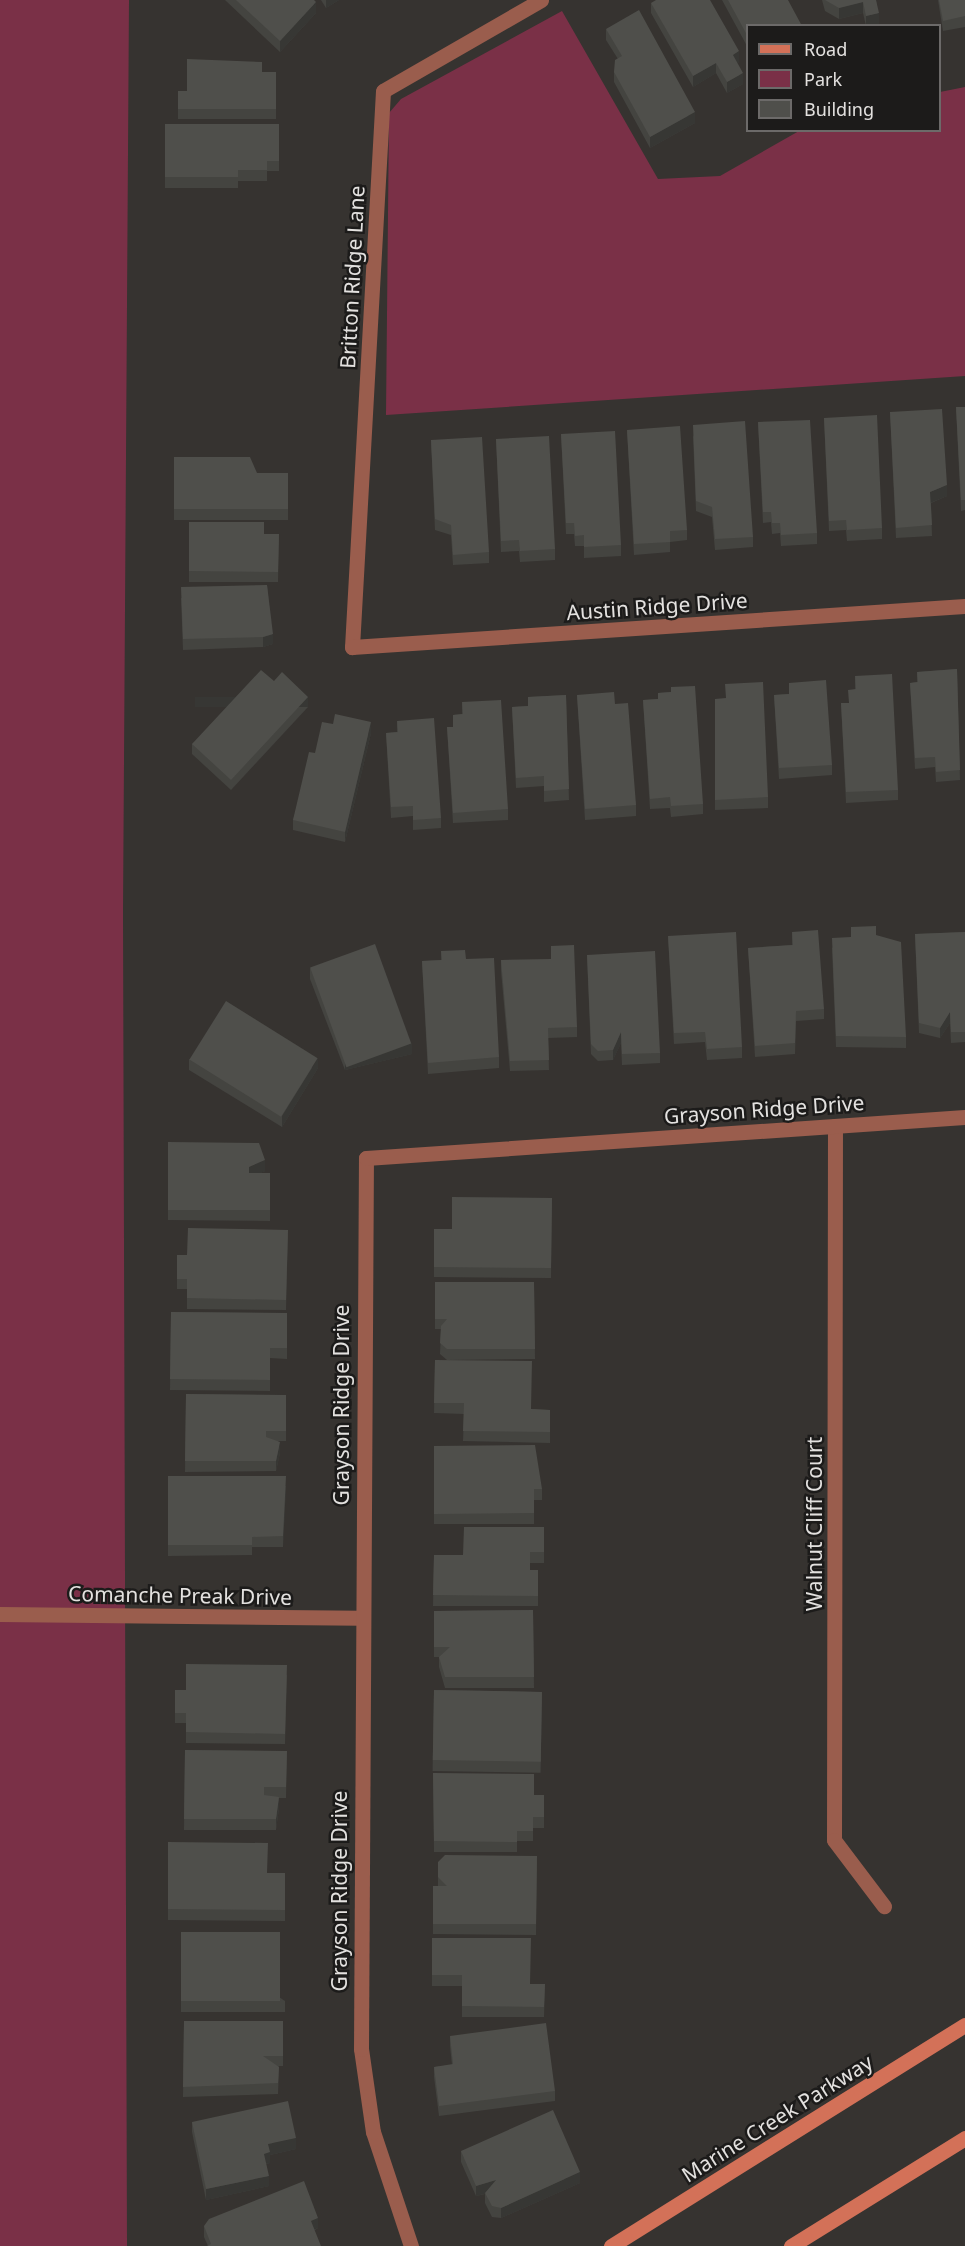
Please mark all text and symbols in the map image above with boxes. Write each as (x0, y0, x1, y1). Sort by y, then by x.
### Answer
legend (746, 24, 941, 132)
text: Road (804, 37, 847, 61)
text: Park (804, 67, 842, 91)
text: Building (804, 97, 874, 121)
street label: Britton Ridge Lane (335, 185, 369, 369)
street label: Austin Ridge Drive (566, 587, 748, 625)
street label: Grayson Ridge Drive (663, 1089, 865, 1129)
street label: Grayson Ridge Drive (328, 1305, 354, 1505)
street label: Walnut Cliff Court (801, 1437, 827, 1611)
street label: Comanche Preak Drive (68, 1580, 292, 1610)
street label: Grayson Ridge Drive (326, 1791, 352, 1991)
street label: Marine Creek Parkway (677, 2049, 877, 2187)

